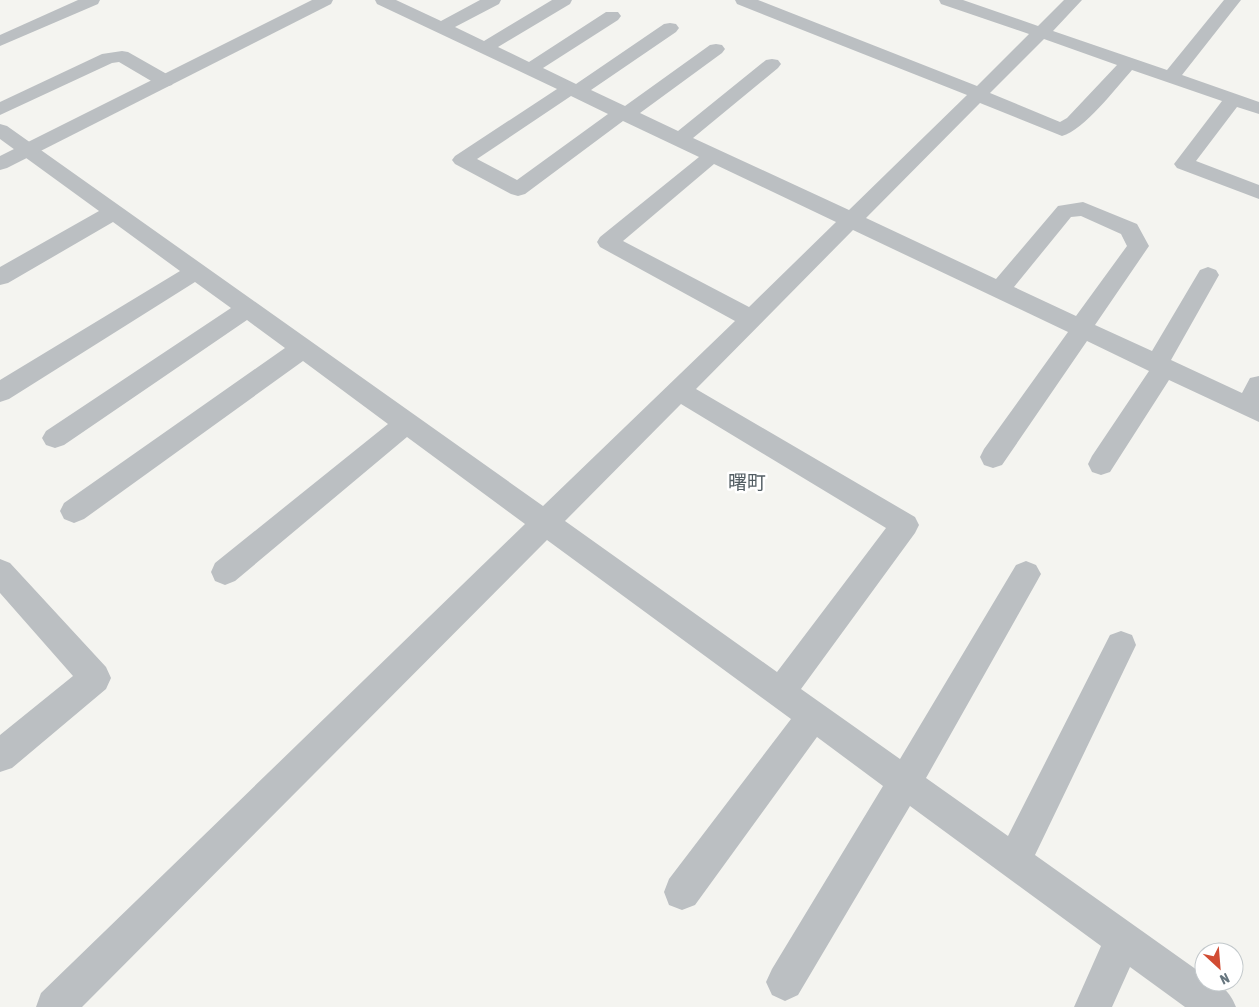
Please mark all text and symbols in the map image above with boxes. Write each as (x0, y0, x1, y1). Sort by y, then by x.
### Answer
district label: 曙町 (728, 471, 766, 493)
north arrow (1194, 942, 1244, 992)
text: N (1217, 970, 1232, 988)

